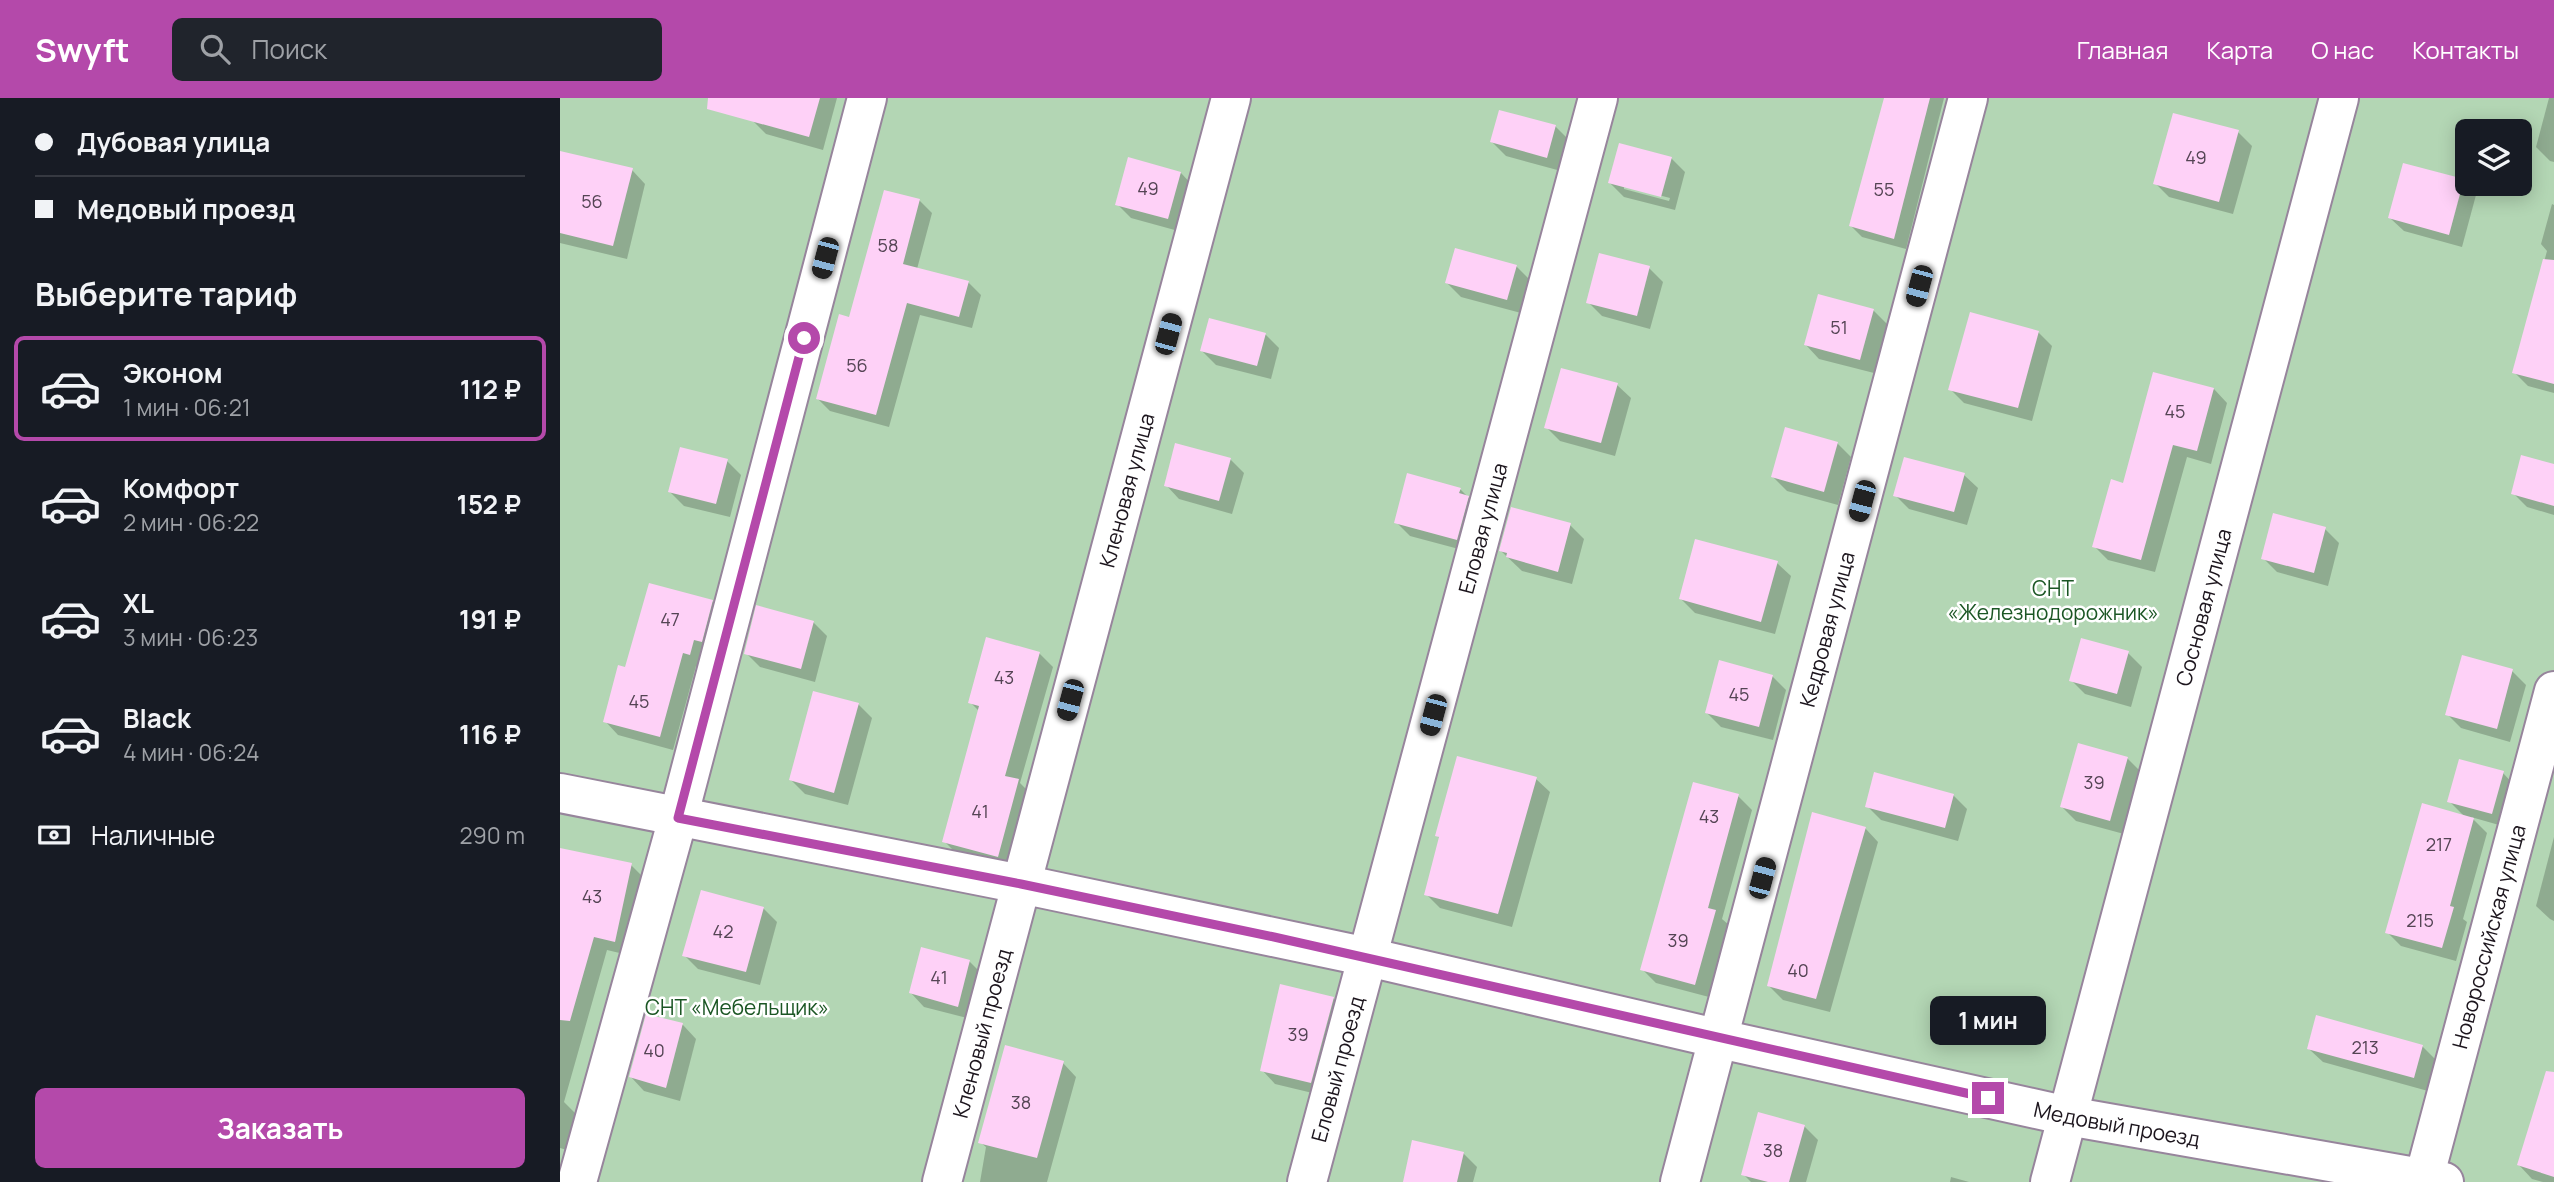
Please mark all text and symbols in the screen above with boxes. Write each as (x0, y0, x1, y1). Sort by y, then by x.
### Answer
search box (172, 18, 662, 81)
text: Swyft (35, 27, 130, 72)
icon: search (196, 30, 234, 68)
text: Поиск (252, 31, 327, 67)
text: Главная (2077, 33, 2168, 66)
text: Карта (2206, 33, 2273, 66)
text: О нас (2311, 33, 2374, 66)
text: Контакты (2412, 33, 2519, 66)
map controls (2455, 119, 2532, 196)
button: layers (2455, 119, 2532, 196)
text: Дубовая улица (77, 124, 270, 160)
house number: 49 (2185, 145, 2207, 169)
house number: 49 (1137, 176, 1159, 200)
house number: 55 (1874, 177, 1894, 201)
house number: 56 (581, 189, 603, 213)
text: Медовый проезд (77, 191, 295, 227)
house number: 58 (878, 233, 898, 257)
car (810, 235, 841, 281)
car (1904, 263, 1935, 309)
text: Выберите тариф (35, 272, 297, 316)
car (1153, 311, 1184, 357)
house number: 51 (1830, 315, 1848, 339)
route start (788, 322, 820, 354)
house number: 56 (846, 353, 868, 377)
text: Эконом (123, 355, 223, 391)
icon: car (39, 357, 102, 420)
text: 112 ₽ (460, 371, 521, 407)
text: 1 мин · 06:21 (123, 391, 251, 423)
house number: 45 (2164, 399, 2186, 423)
street label: Кленовая улица (1092, 410, 1160, 571)
street label: Еловая улица (1452, 460, 1513, 597)
text: Комфорт (123, 470, 239, 506)
icon: car (39, 472, 102, 535)
car (1847, 478, 1878, 524)
text: 152 ₽ (457, 486, 521, 522)
text: 2 мин · 06:22 (123, 506, 259, 538)
street label: Сосновая улица (2169, 525, 2238, 689)
street label: Кедровая улица (1793, 548, 1861, 710)
park label: СНТ «Железнодорожник» (1947, 574, 2159, 626)
text: XL (123, 585, 154, 621)
icon: car (39, 587, 102, 650)
text: 191 ₽ (459, 601, 521, 637)
house number: 47 (660, 607, 680, 631)
text: 3 мин · 06:23 (123, 621, 258, 653)
house number: 43 (994, 665, 1014, 689)
car (1055, 677, 1086, 723)
house number: 45 (1728, 682, 1750, 706)
house number: 45 (628, 689, 650, 713)
car (1418, 692, 1449, 738)
text: Black (123, 700, 191, 736)
icon: car (39, 702, 102, 765)
text: 116 ₽ (459, 716, 521, 752)
text: 4 мин · 06:24 (123, 736, 260, 768)
house number: 39 (2083, 770, 2105, 794)
house number: 41 (971, 799, 989, 823)
house number: 43 (1699, 804, 1719, 828)
icon: cash (35, 816, 73, 854)
text: Наличные (91, 817, 215, 853)
text: 290 m (459, 819, 525, 851)
street label: Новороссийская улица (2445, 821, 2532, 1052)
house number: 217 (2426, 832, 2452, 856)
car (1747, 855, 1778, 901)
house number: 43 (582, 884, 602, 908)
house number: 215 (2406, 908, 2434, 932)
house number: 42 (713, 919, 733, 943)
house number: 39 (1667, 928, 1689, 952)
street label: Кленовый проезд (946, 945, 1018, 1121)
house number: 40 (1787, 958, 1809, 982)
house number: 41 (930, 965, 948, 989)
park label: СНТ «Мебельщик» (645, 993, 829, 1021)
street label: Еловый проезд (1304, 993, 1370, 1145)
callout: 1 мин (1930, 996, 2046, 1046)
text: 1 мин (1958, 1004, 2018, 1036)
house number: 39 (1287, 1022, 1309, 1046)
house number: 213 (2351, 1035, 2379, 1059)
house number: 40 (643, 1038, 665, 1062)
route end (1972, 1082, 2004, 1114)
button: Заказать (35, 1088, 525, 1168)
house number: 38 (1011, 1090, 1031, 1114)
street label: Медовый проезд (2031, 1095, 2202, 1153)
house number: 38 (1763, 1138, 1783, 1162)

